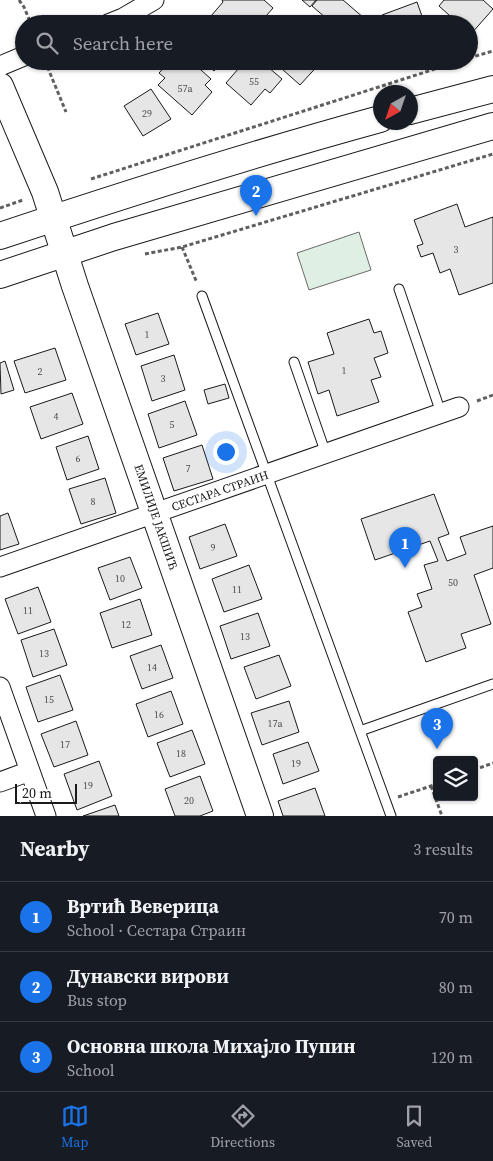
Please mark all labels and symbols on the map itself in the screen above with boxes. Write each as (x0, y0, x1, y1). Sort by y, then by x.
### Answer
house number: 55 (249, 75, 259, 88)
house number: 57a (177, 82, 193, 95)
north arrow (373, 85, 418, 130)
house number: 29 (142, 107, 152, 120)
pin: 2 (240, 175, 272, 216)
house number: 3 (454, 243, 459, 256)
house number: 1 (145, 328, 150, 341)
house number: 1 (342, 364, 347, 377)
house number: 2 (38, 365, 43, 378)
house number: 3 (161, 372, 166, 385)
house number: 4 (54, 410, 59, 423)
house number: 5 (170, 418, 175, 431)
your location (213, 439, 239, 465)
house number: 6 (76, 452, 81, 465)
street label: ЕМИЛИЈЕ ЈАКШИЋ (130, 462, 182, 572)
house number: 7 (186, 462, 191, 475)
street label: СЕСТАРА СТРАИН (169, 467, 271, 515)
house number: 8 (91, 495, 96, 508)
pin: 1 (389, 527, 421, 568)
house number: 9 (211, 541, 216, 554)
house number: 10 (115, 572, 125, 585)
house number: 50 (448, 576, 458, 589)
house number: 11 (232, 583, 242, 596)
house number: 11 (23, 604, 33, 617)
house number: 12 (121, 618, 131, 631)
house number: 13 (240, 630, 250, 643)
house number: 13 (39, 647, 49, 660)
house number: 14 (147, 661, 157, 674)
house number: 15 (44, 693, 54, 706)
house number: 16 (154, 708, 164, 721)
pin: 3 (421, 708, 453, 749)
house number: 17a (267, 717, 283, 730)
house number: 17 (60, 738, 70, 751)
house number: 18 (176, 747, 186, 760)
house number: 19 (291, 757, 301, 770)
house number: 19 (83, 779, 93, 792)
scale bar (15, 781, 78, 804)
house number: 20 (184, 794, 194, 807)

